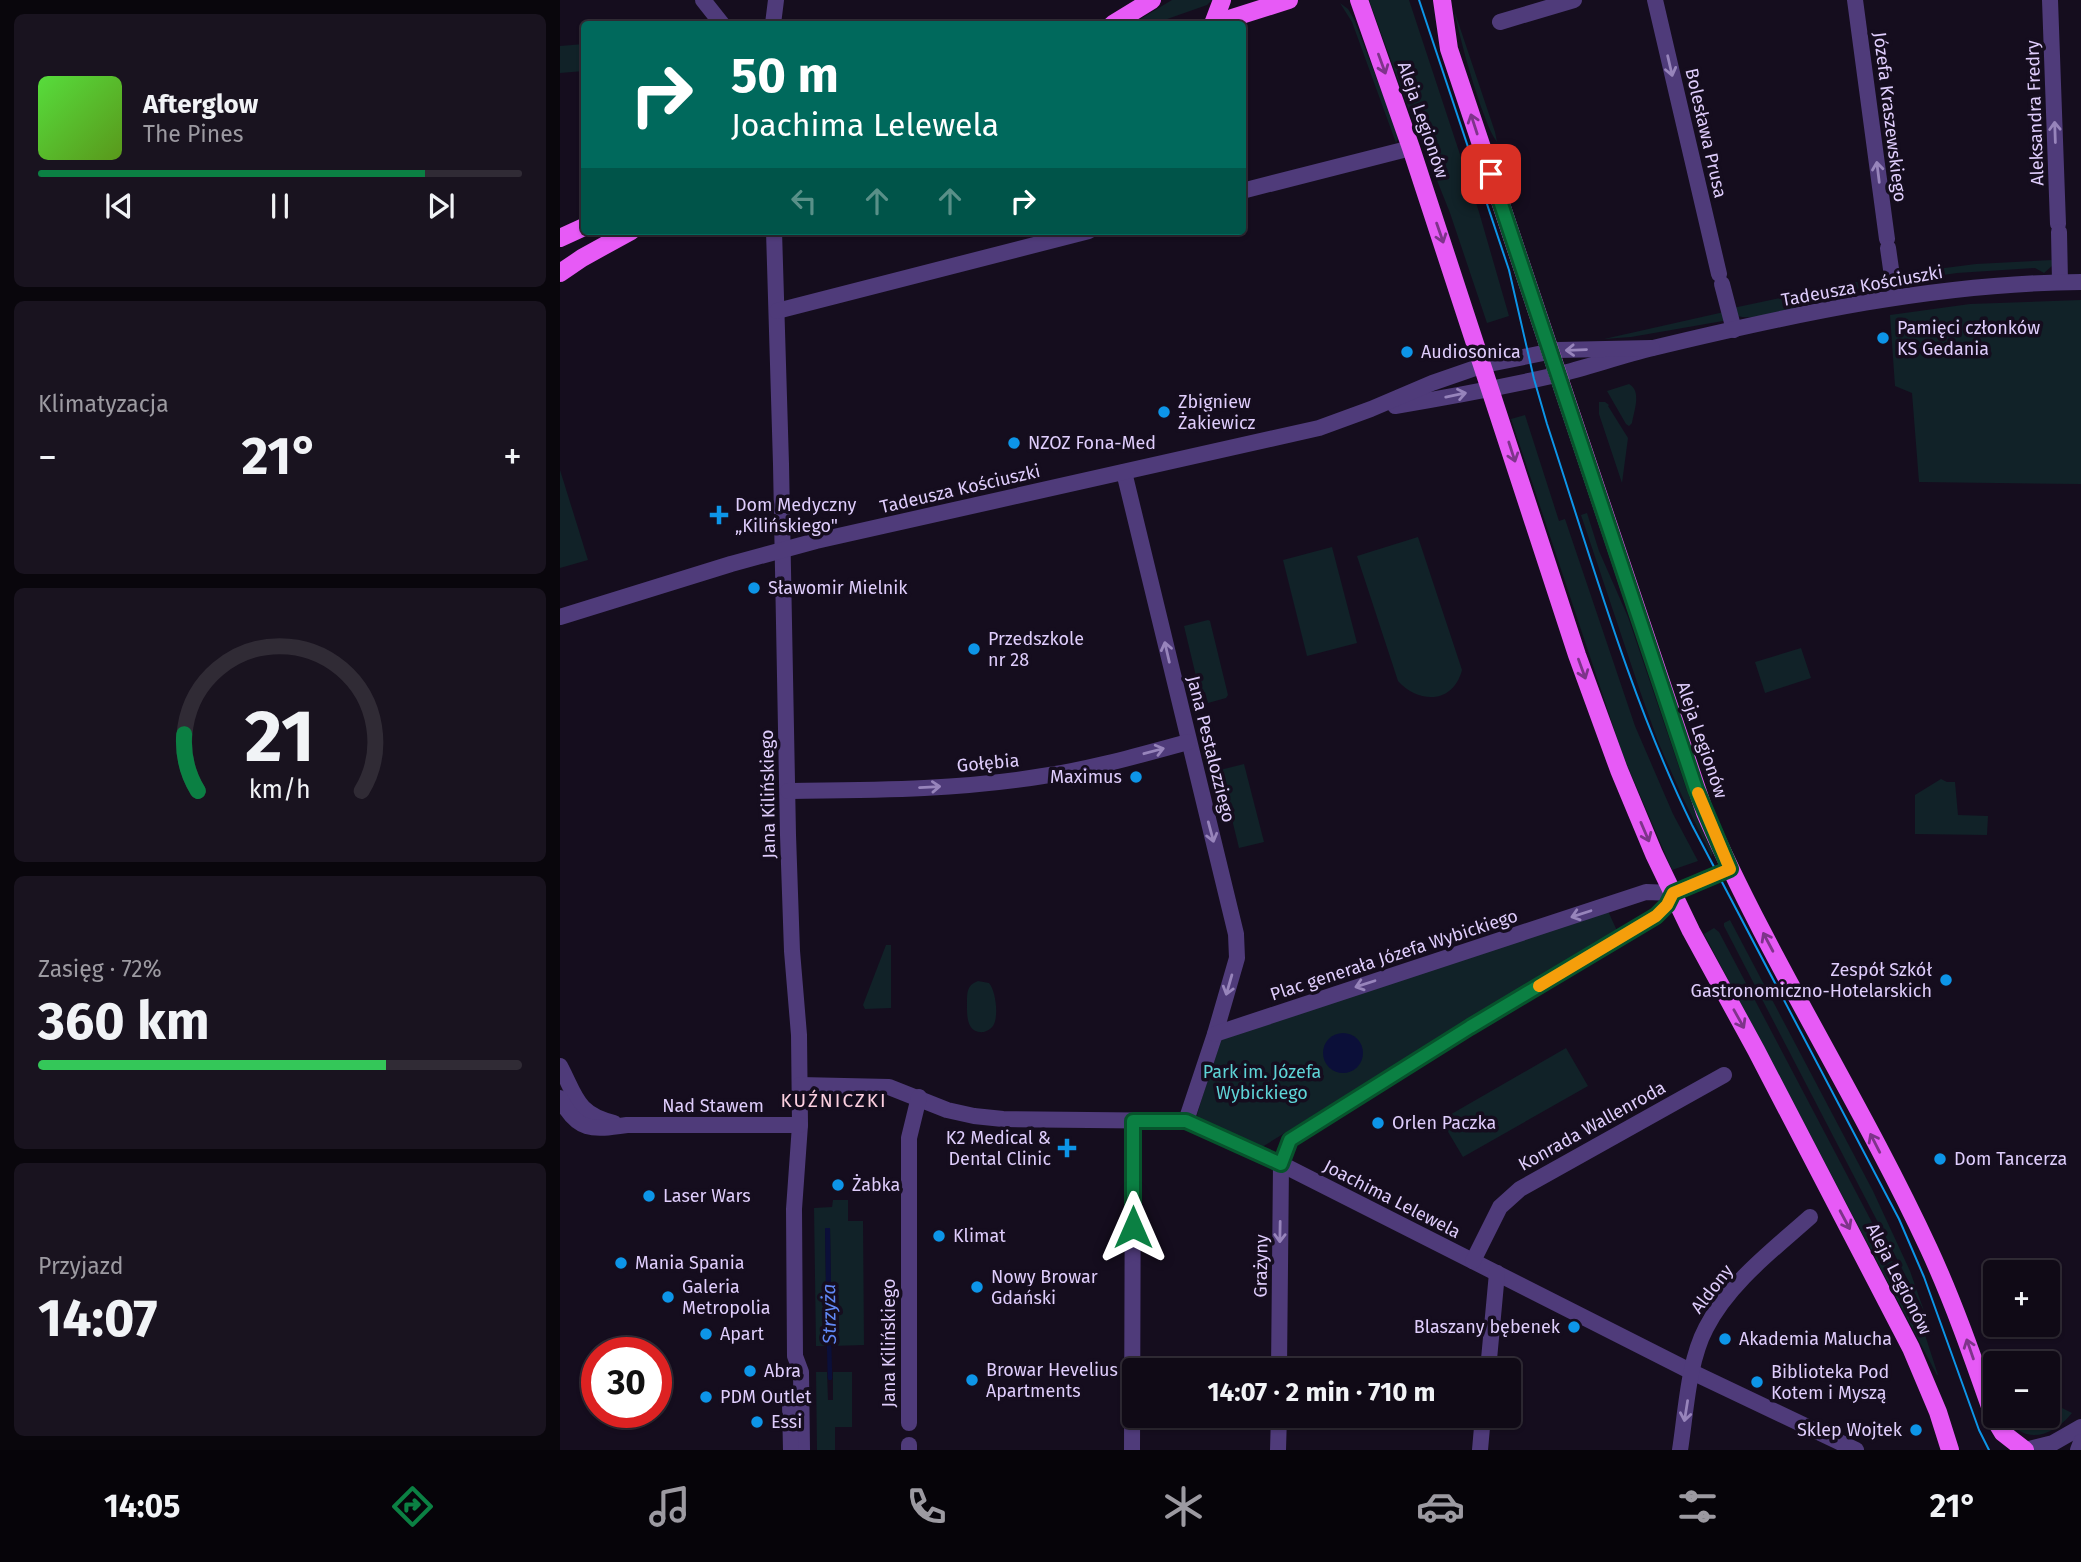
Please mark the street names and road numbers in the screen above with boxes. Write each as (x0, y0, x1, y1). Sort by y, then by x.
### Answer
street label: Józefa Kraszewskiego (1869, 31, 1911, 203)
street label: Aleksandra Fredry (2021, 40, 2049, 186)
street label: Aleja Legionów (1393, 59, 1453, 181)
street label: Bolesława Prusa (1680, 66, 1732, 200)
street label: Tadeusza Kościuszki (1779, 261, 1945, 311)
street label: Tadeusza Kościuszki (878, 460, 1042, 518)
street label: Jana Pestalozziego (1182, 673, 1240, 825)
street label: Aleja Legionów (1672, 679, 1732, 801)
street label: Jana Kilińskiego (756, 729, 780, 859)
street label: Gołębia (956, 749, 1020, 777)
street label: Plac generała Józefa Wybickiego (1267, 904, 1521, 1006)
street label: Konrada Wallenroda (1514, 1076, 1670, 1176)
street label: Nad Stawem (662, 1095, 764, 1117)
street label: Joachima Lelewela (1320, 1155, 1464, 1243)
street label: Aleja Legionów (1861, 1220, 1937, 1338)
street label: Grażyny (1249, 1234, 1273, 1298)
street label: Aldony (1686, 1260, 1738, 1318)
street label: Jana Kilińskiego (878, 1278, 900, 1408)

